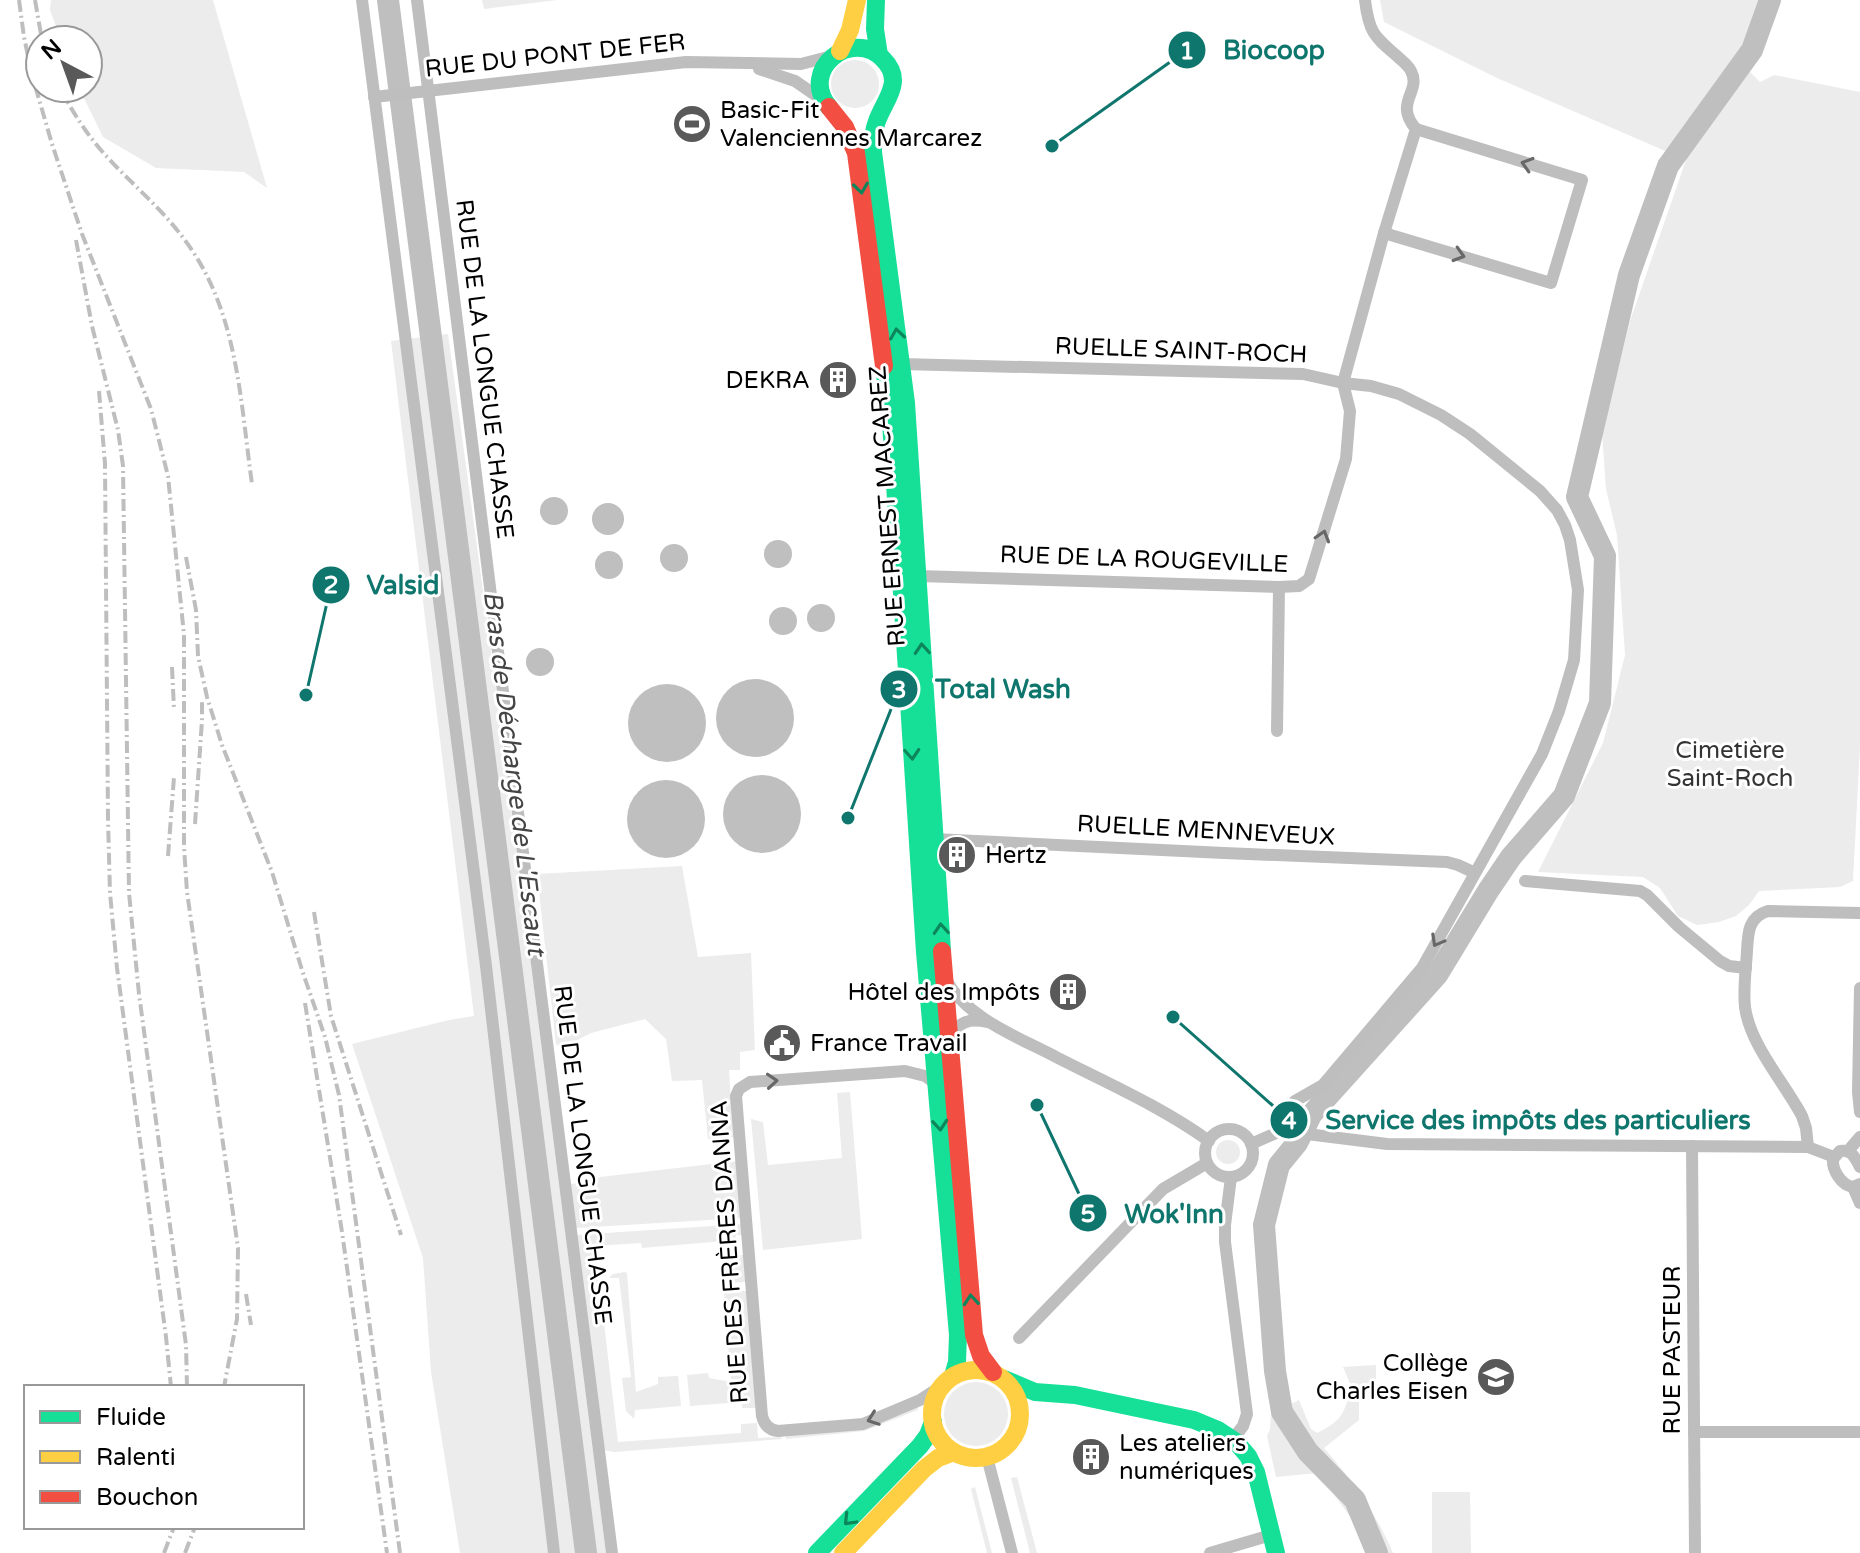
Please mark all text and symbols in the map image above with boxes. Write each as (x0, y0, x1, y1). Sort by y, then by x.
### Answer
north arrow (24, 24, 104, 104)
callout: Biocoop (1167, 25, 1341, 75)
street label: RUE DU PONT DE FER (423, 27, 687, 84)
text: N (36, 34, 67, 65)
text: Biocoop (1223, 35, 1325, 66)
text: 1 (1179, 37, 1195, 66)
place label: Basic-Fit Valenciennes Marcarez (720, 96, 982, 153)
sports icon: Basic-Fit Valenciennes Marcarez (671, 103, 713, 145)
one-way arrow (1521, 157, 1535, 173)
one-way arrow (852, 181, 869, 195)
street label: RUE DE LA LONGUE CHASSE (449, 198, 520, 541)
one-way arrow (1452, 246, 1465, 262)
one-way arrow (889, 327, 906, 341)
street label: RUELLE SAINT-ROCH (1054, 332, 1308, 369)
building icon: DEKRA (817, 359, 859, 401)
street label: RUE ERNEST MACAREZ (863, 364, 912, 647)
place label: DEKRA (726, 366, 810, 395)
one-way arrow (1314, 529, 1330, 543)
street label: RUE DE LA ROUGEVILLE (999, 540, 1289, 579)
callout: Valsid (311, 560, 456, 610)
text: Valsid (366, 570, 440, 601)
text: 2 (323, 571, 339, 600)
water label: Bras de Décharge de L'Escaut (477, 589, 553, 960)
one-way arrow (914, 642, 931, 655)
callout: Total Wash (879, 664, 1087, 714)
text: Total Wash (934, 674, 1071, 705)
text: 3 (891, 676, 907, 705)
park label: Cimetière Saint-Roch (1667, 736, 1793, 793)
one-way arrow (903, 748, 920, 761)
street label: RUELLE MENNEVEUX (1076, 809, 1336, 852)
building icon: Hertz (936, 834, 978, 876)
place label: Hertz (985, 841, 1047, 870)
one-way arrow (933, 922, 950, 935)
one-way arrow (1431, 932, 1447, 947)
building icon: Hôtel des Impôts (1047, 971, 1089, 1013)
place label: Hôtel des Impôts (847, 978, 1040, 1007)
street label: RUE DE LA LONGUE CHASSE (547, 984, 618, 1327)
public building icon: France Travail (761, 1022, 803, 1064)
place label: France Travail (810, 1029, 967, 1058)
one-way arrow (766, 1073, 779, 1090)
callout: Service des impôts des particuliers (1269, 1095, 1767, 1145)
street label: RUE DES FRÈRES DANNA (703, 1100, 755, 1404)
text: Service des impôts des particuliers (1325, 1105, 1751, 1136)
text: 4 (1281, 1107, 1297, 1136)
one-way arrow (931, 1119, 948, 1132)
callout: Wok'Inn (1068, 1188, 1240, 1238)
text: Wok'Inn (1124, 1199, 1224, 1230)
text: 5 (1080, 1200, 1096, 1229)
street label: RUE PASTEUR (1658, 1266, 1687, 1434)
one-way arrow (963, 1293, 980, 1306)
place label: Collège Charles Eisen (1316, 1349, 1468, 1406)
school or university icon: Collège Charles Eisen (1475, 1356, 1517, 1398)
legend (24, 1385, 304, 1529)
text: Fluide (96, 1403, 166, 1432)
one-way arrow (867, 1409, 881, 1426)
place label: Les ateliers numériques (1119, 1429, 1254, 1486)
building icon: Les ateliers numériques (1070, 1436, 1112, 1478)
text: Ralenti (96, 1443, 176, 1472)
text: Bouchon (96, 1483, 198, 1512)
one-way arrow (843, 1511, 858, 1525)

